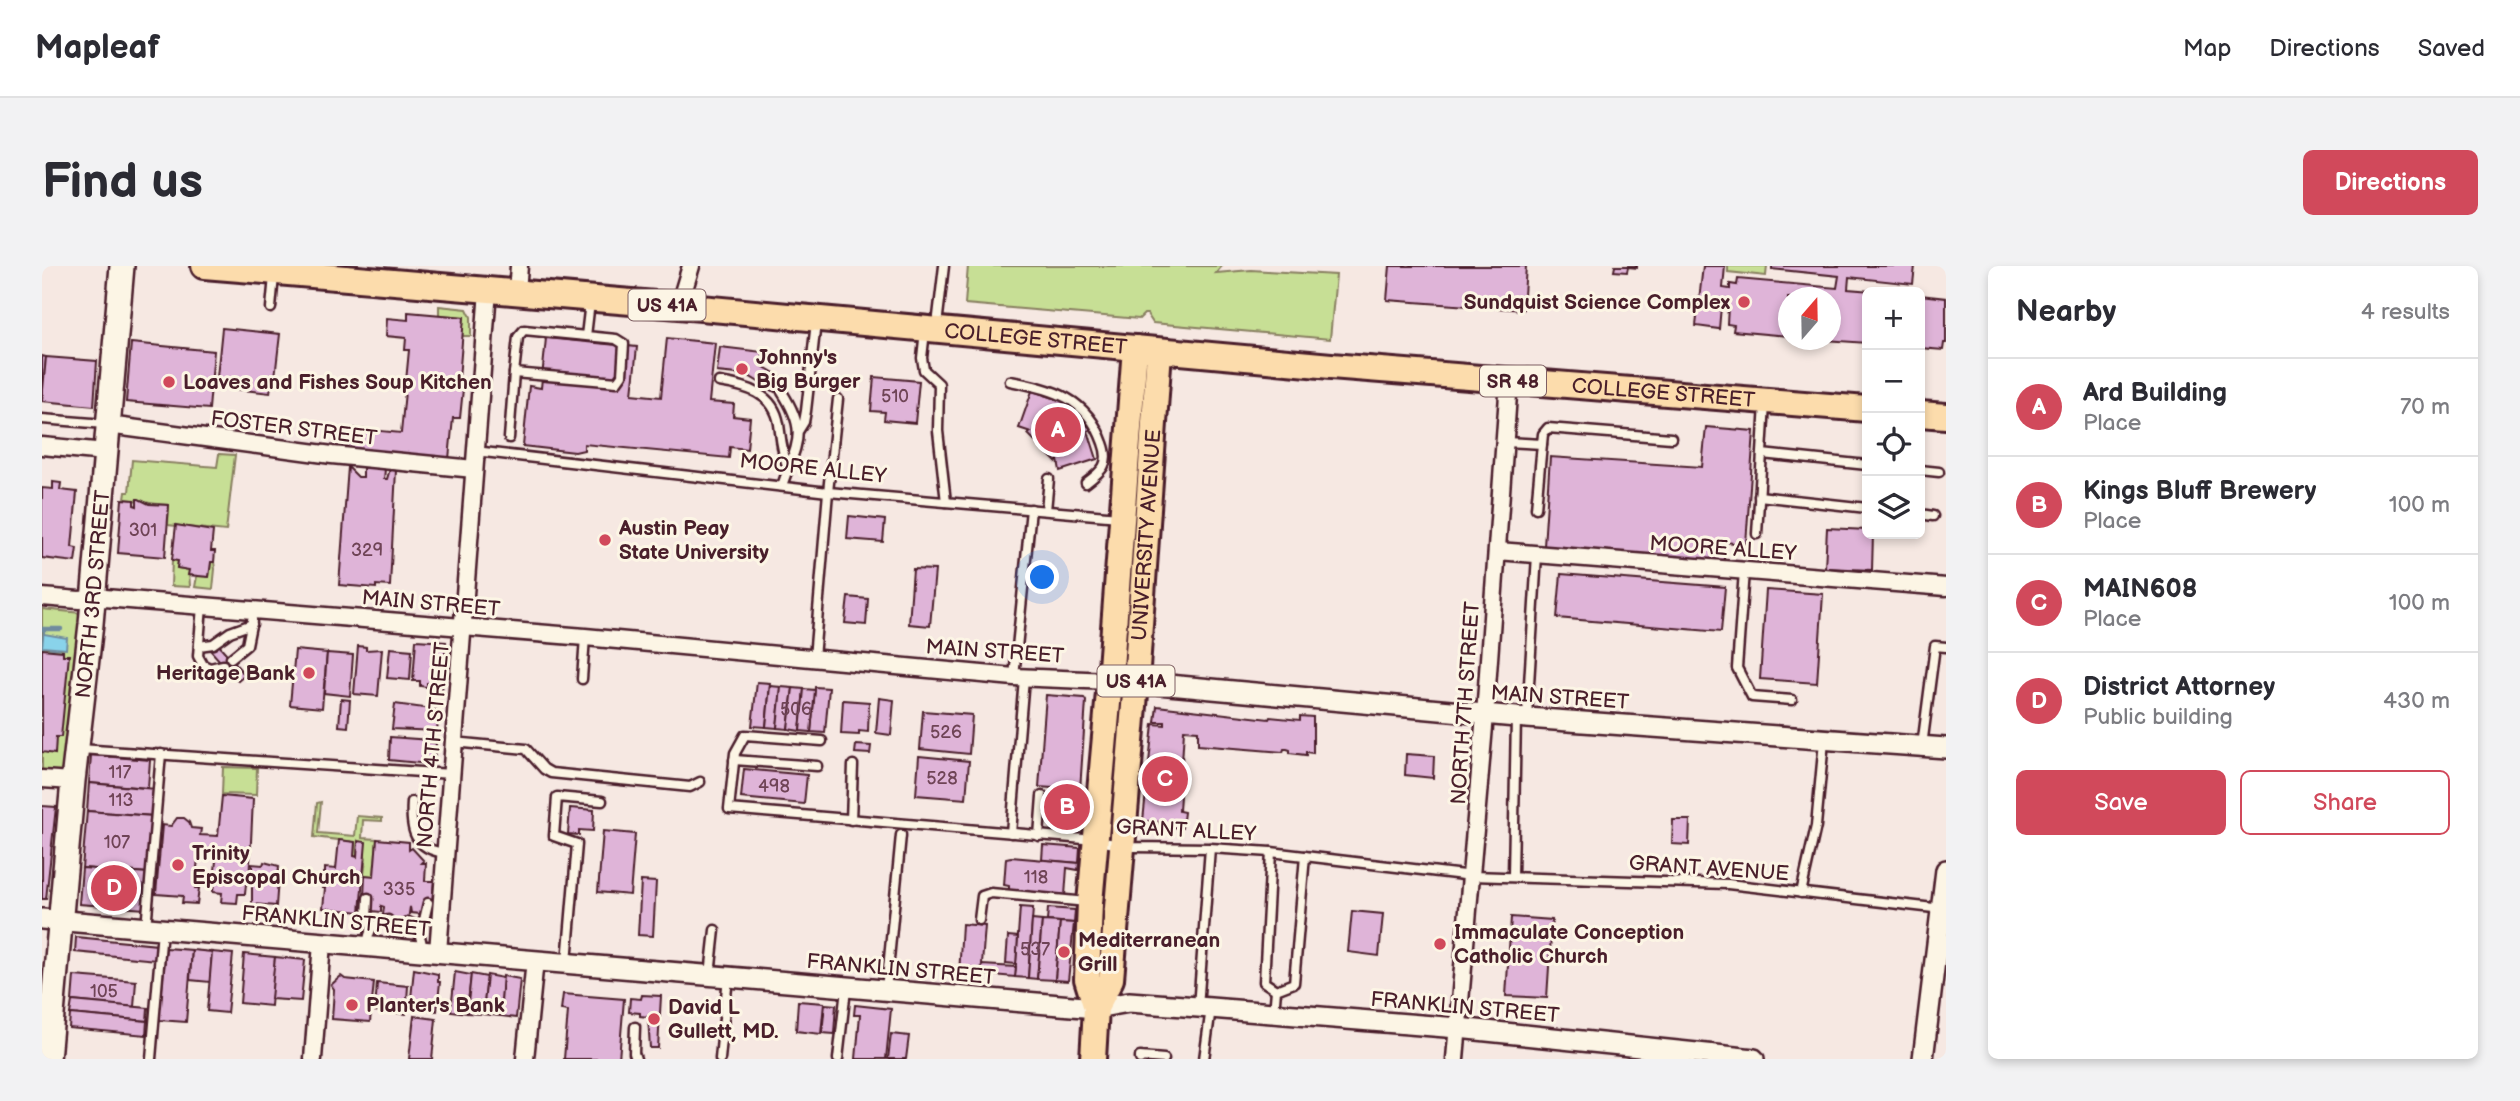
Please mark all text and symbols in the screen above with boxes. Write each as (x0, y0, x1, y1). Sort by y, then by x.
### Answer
text: Mapleaf (35, 28, 160, 68)
text: Map (2183, 34, 2231, 63)
text: Directions (2269, 34, 2380, 63)
text: Saved (2418, 34, 2485, 63)
button: Directions (2303, 150, 2478, 215)
text: Find us (42, 153, 203, 212)
north arrow (1778, 287, 1841, 350)
map controls (1862, 287, 1925, 539)
button: + (1862, 287, 1925, 350)
road number: US 41A (628, 289, 706, 320)
place label: Sundquist Science Complex (1464, 290, 1731, 315)
marker: Sundquist Science Complex (1736, 294, 1752, 310)
text: Nearby (2016, 294, 2116, 330)
text: 4 results (2361, 298, 2450, 326)
street label: COLLEGE STREET (943, 318, 1129, 360)
place label: Johnny's Big Burger (756, 345, 861, 394)
button: − (1862, 350, 1925, 413)
marker: Johnny's Big Burger (734, 361, 750, 377)
road number: SR 48 (1480, 365, 1546, 396)
place label: Loaves and Fishes Soup Kitchen (183, 370, 492, 395)
street label: COLLEGE STREET (1571, 373, 1756, 413)
marker: Loaves and Fishes Soup Kitchen (161, 374, 177, 390)
text: Ard Building (2083, 378, 2227, 409)
house number: 510 (881, 386, 909, 407)
text: A (2032, 393, 2046, 421)
text: 70 m (2400, 393, 2450, 421)
pin: A (1035, 404, 1081, 456)
street label: FOSTER STREET (209, 406, 379, 451)
text: Place (2083, 409, 2141, 437)
button: locate (1862, 413, 1925, 476)
street label: UNIVERSITY AVENUE (1127, 428, 1167, 642)
street label: MOORE ALLEY (738, 448, 888, 489)
button: layers (1862, 476, 1925, 539)
text: Kings Bluff Brewery (2083, 476, 2317, 507)
street label: NORTH 3RD STREET (71, 489, 116, 700)
text: B (2031, 491, 2047, 519)
text: 100 m (2389, 491, 2450, 519)
text: Place (2083, 507, 2141, 535)
place label: Austin Peay State University (618, 516, 769, 565)
house number: 301 (129, 520, 157, 541)
street label: MOORE ALLEY (1649, 531, 1798, 566)
marker: Austin Peay State University (597, 532, 613, 548)
house number: 329 (351, 540, 383, 561)
your location (1025, 560, 1059, 594)
text: MAIN608 (2083, 574, 2197, 605)
street label: MAIN STREET (361, 585, 501, 622)
text: C (2031, 589, 2047, 617)
text: 100 m (2389, 589, 2450, 617)
street label: NORTH 7TH STREET (1446, 600, 1485, 805)
text: Place (2083, 605, 2141, 633)
street label: MAIN STREET (925, 634, 1065, 669)
street label: NORTH 4TH STREET (412, 641, 455, 849)
place label: Heritage Bank (156, 661, 295, 686)
marker: Heritage Bank (301, 665, 317, 681)
road number: US 41A (1098, 666, 1174, 696)
text: District Attorney (2083, 672, 2275, 703)
street label: MAIN STREET (1490, 680, 1630, 715)
text: D (2031, 687, 2047, 715)
text: 430 m (2383, 687, 2450, 715)
house number: 506 (780, 699, 812, 720)
text: Public building (2083, 703, 2233, 731)
house number: 526 (930, 722, 962, 743)
pin: C (1142, 753, 1188, 805)
house number: 117 (109, 762, 132, 783)
house number: 528 (926, 768, 958, 789)
button: Save (2016, 770, 2226, 835)
button: Share (2240, 770, 2450, 835)
house number: 498 (758, 776, 790, 797)
pin: B (1044, 781, 1090, 833)
house number: 113 (108, 790, 134, 811)
street label: GRANT ALLEY (1115, 814, 1258, 847)
house number: 107 (104, 832, 130, 853)
place label: Trinity Episcopal Church (192, 841, 361, 890)
street label: GRANT AVENUE (1628, 850, 1790, 887)
marker: Trinity Episcopal Church (170, 857, 186, 873)
pin: D (91, 862, 137, 914)
house number: 118 (1024, 867, 1048, 888)
house number: 335 (383, 879, 415, 900)
street label: FRANKLIN STREET (241, 901, 432, 942)
place label: Immaculate Conception Catholic Church (1454, 920, 1684, 969)
place label: Mediterranean Grill (1078, 928, 1220, 977)
marker: Immaculate Conception Catholic Church (1432, 936, 1448, 952)
house number: 537 (1020, 939, 1050, 960)
marker: Mediterranean Grill (1056, 944, 1072, 960)
street label: FRANKLIN STREET (806, 949, 997, 990)
house number: 105 (90, 981, 118, 1002)
street label: FRANKLIN STREET (1370, 987, 1561, 1028)
place label: Planter's Bank (366, 993, 505, 1018)
place label: David L Gullett, MD. (668, 995, 779, 1044)
marker: Planter's Bank (344, 997, 360, 1013)
marker: David L Gullett, MD. (646, 1011, 662, 1027)

